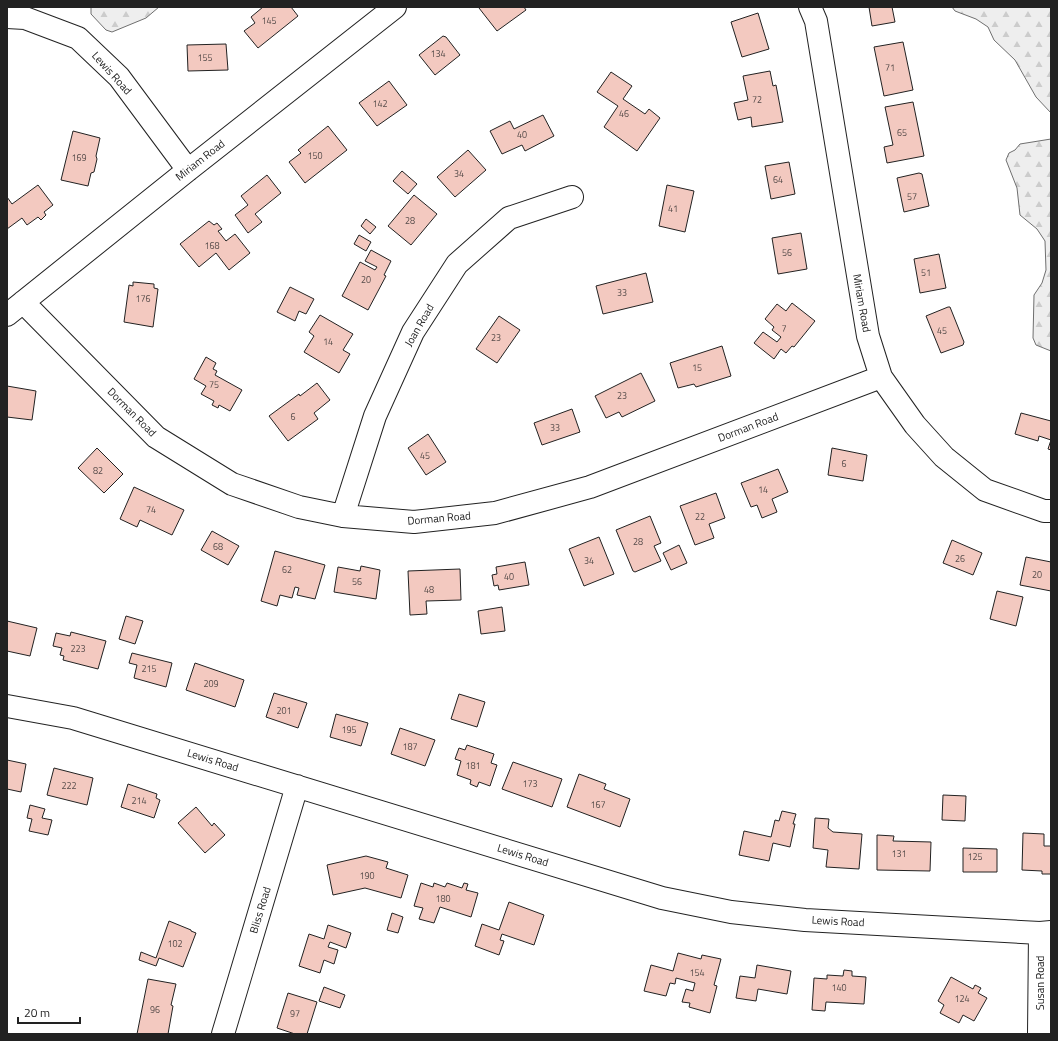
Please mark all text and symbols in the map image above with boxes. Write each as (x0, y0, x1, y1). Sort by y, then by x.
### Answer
house number: 145 (261, 14, 277, 27)
house number: 134 (430, 47, 446, 60)
street label: Lewis Road (88, 48, 136, 98)
house number: 155 (197, 51, 213, 64)
house number: 71 (885, 61, 895, 74)
house number: 72 (752, 93, 762, 106)
house number: 142 (372, 97, 388, 110)
house number: 46 (619, 107, 629, 120)
house number: 65 (897, 126, 907, 139)
house number: 40 (517, 128, 527, 141)
street label: Miriam Road (172, 135, 228, 184)
house number: 150 (307, 149, 323, 162)
house number: 169 (71, 151, 87, 164)
house number: 34 (454, 167, 464, 180)
house number: 64 (773, 173, 783, 186)
house number: 57 (907, 190, 917, 203)
house number: 41 (668, 202, 678, 215)
house number: 28 (405, 214, 415, 227)
house number: 168 (204, 239, 220, 252)
house number: 56 (782, 246, 792, 259)
house number: 51 (921, 266, 931, 279)
house number: 20 (361, 273, 371, 286)
street label: Miriam Road (849, 273, 875, 334)
house number: 33 (617, 286, 627, 299)
house number: 176 (135, 292, 151, 305)
street label: Joan Road (400, 301, 438, 349)
house number: 7 (781, 322, 787, 335)
house number: 45 (937, 324, 947, 337)
house number: 23 (491, 331, 501, 344)
house number: 14 (323, 335, 333, 348)
house number: 15 (692, 361, 702, 374)
house number: 75 (209, 378, 219, 391)
street label: Dorman Road (104, 384, 160, 440)
house number: 23 (617, 389, 627, 402)
street label: Dorman Road (715, 408, 781, 446)
house number: 6 (290, 410, 296, 423)
house number: 33 (550, 421, 560, 434)
house number: 45 (420, 449, 430, 462)
house number: 6 (841, 457, 847, 470)
house number: 82 (93, 464, 103, 477)
house number: 14 (758, 483, 768, 496)
house number: 74 (146, 503, 156, 516)
street label: Dorman Road (407, 507, 472, 529)
house number: 22 (695, 510, 705, 523)
house number: 28 (633, 535, 643, 548)
house number: 68 (213, 540, 223, 553)
house number: 26 (955, 552, 965, 565)
house number: 34 (584, 554, 594, 567)
house number: 62 (282, 563, 292, 576)
house number: 20 (1032, 568, 1042, 581)
house number: 40 (504, 570, 514, 583)
house number: 56 (352, 575, 362, 588)
house number: 48 (424, 583, 434, 596)
house number: 223 (70, 642, 86, 655)
house number: 215 (141, 662, 157, 675)
house number: 209 (203, 677, 219, 690)
house number: 201 (276, 704, 292, 717)
house number: 195 (341, 723, 357, 736)
house number: 187 (402, 740, 418, 753)
street label: Lewis Road (185, 745, 241, 775)
house number: 181 (465, 759, 481, 772)
house number: 173 (522, 777, 538, 790)
house number: 222 (61, 779, 77, 792)
house number: 214 (131, 794, 147, 807)
house number: 167 (590, 798, 606, 811)
street label: Lewis Road (495, 840, 551, 870)
house number: 131 (891, 847, 907, 860)
house number: 125 (967, 850, 983, 863)
house number: 190 (359, 869, 375, 882)
street label: Bliss Road (245, 884, 275, 935)
house number: 180 (435, 892, 451, 905)
street label: Lewis Road (811, 912, 865, 930)
house number: 102 (167, 937, 183, 950)
street label: Susan Road (1032, 956, 1048, 1010)
house number: 154 (689, 966, 705, 979)
house number: 140 (831, 981, 847, 994)
house number: 124 (954, 992, 970, 1005)
scale bar (18, 999, 80, 1025)
text: 20 m (24, 1003, 50, 1022)
house number: 96 (150, 1003, 160, 1016)
house number: 97 (290, 1007, 300, 1020)

